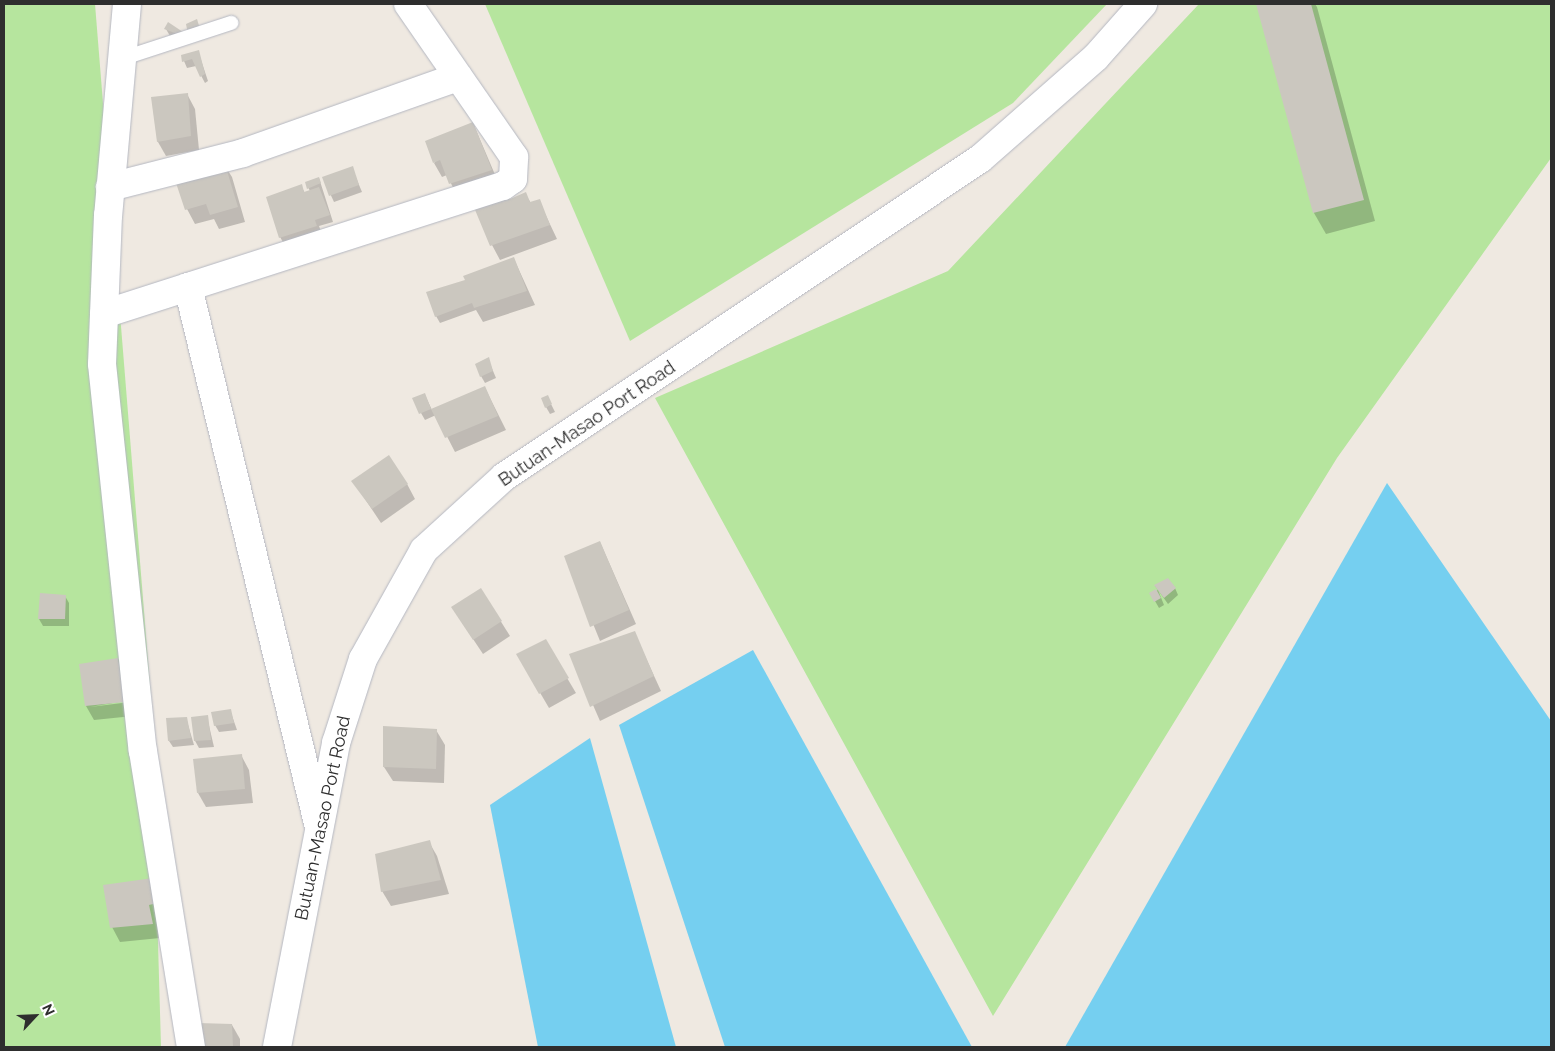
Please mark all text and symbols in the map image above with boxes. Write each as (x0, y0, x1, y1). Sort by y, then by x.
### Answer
street label: Butuan-Masao Port Road (495, 357, 679, 491)
street label: Butuan-Masao Port Road (291, 714, 355, 922)
north arrow (10, 991, 60, 1041)
text: N (39, 1001, 58, 1018)

